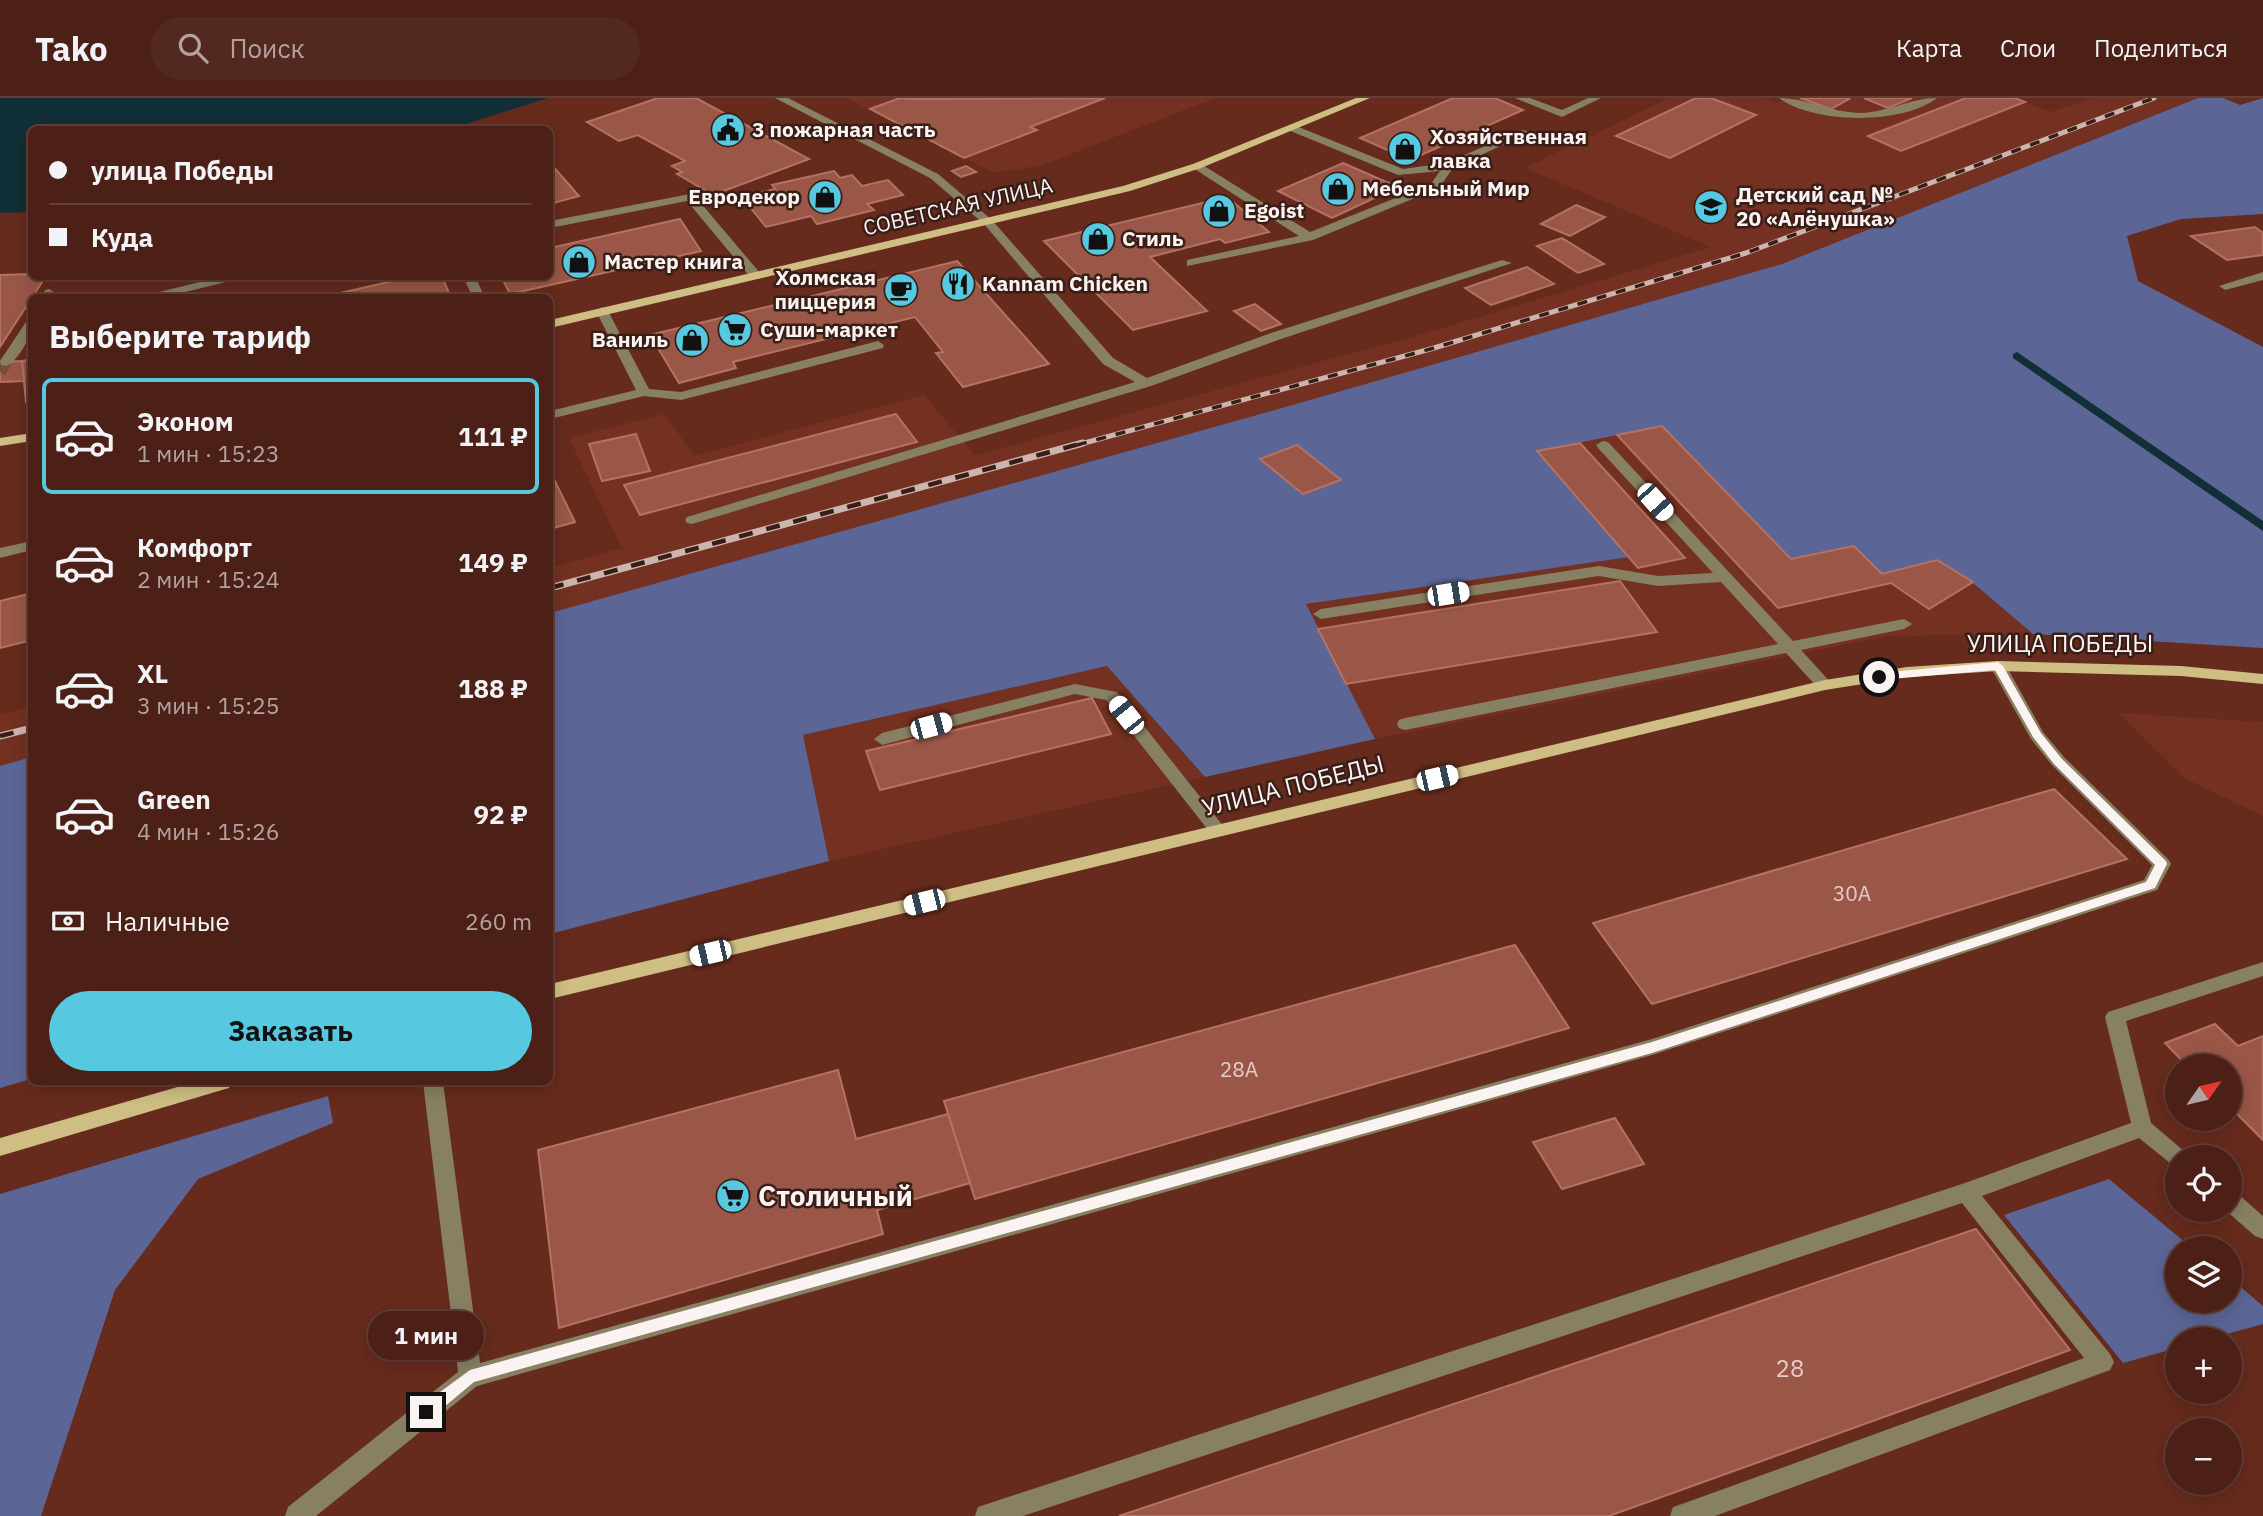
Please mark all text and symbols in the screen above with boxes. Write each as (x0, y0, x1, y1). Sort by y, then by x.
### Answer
search box (150, 17, 640, 80)
text: Tako (35, 27, 108, 70)
icon: search (174, 29, 212, 67)
text: Поиск (230, 31, 305, 65)
text: Карта (1896, 32, 1962, 64)
text: Слои (2000, 32, 2056, 64)
text: Поделиться (2094, 32, 2228, 64)
public building icon: 3 пожарная часть (709, 111, 747, 149)
place label: 3 пожарная часть (752, 115, 936, 143)
place label: Хозяйственная лавка (1430, 122, 1587, 174)
shop icon: Хозяйственная лавка (1386, 130, 1424, 168)
text: улица Победы (91, 153, 274, 187)
shop icon: Мебельный Мир (1319, 170, 1357, 208)
street label: СОВЕТСКАЯ УЛИЦА (860, 171, 1055, 241)
place label: Мебельный Мир (1362, 174, 1530, 202)
shop icon: Евродекор (806, 178, 844, 216)
place label: Детский сад № 20 «Алёнушка» (1736, 180, 1895, 232)
place label: Евродекор (688, 182, 800, 210)
school or university icon: Детский сад № 20 «Алёнушка» (1692, 188, 1730, 226)
shop icon: Egoist (1200, 192, 1238, 230)
place label: Egoist (1244, 196, 1304, 224)
text: Куда (91, 220, 153, 254)
shop icon: Стиль (1079, 220, 1117, 258)
place label: Стиль (1122, 224, 1184, 252)
shop icon: Мастер книга (560, 243, 598, 281)
place label: Мастер книга (604, 247, 743, 275)
place label: Холмская пиццерия (774, 263, 876, 315)
restaurant icon: Kannam Chicken (939, 265, 977, 303)
place label: Kannam Chicken (982, 269, 1148, 297)
cafe icon: Холмская пиццерия (882, 271, 920, 309)
supermarket icon: Суши-маркет (716, 311, 754, 349)
text: Выберите тариф (49, 315, 311, 357)
place label: Суши-маркет (760, 315, 898, 343)
shop icon: Ваниль (673, 321, 711, 359)
place label: Ваниль (592, 325, 668, 353)
text: Эконом (137, 404, 234, 438)
icon: car (53, 405, 116, 468)
text: 111 ₽ (458, 419, 528, 453)
text: 1 мин · 15:23 (137, 438, 280, 468)
car (1634, 479, 1677, 525)
text: Комфорт (137, 530, 252, 564)
icon: car (53, 531, 116, 594)
text: 149 ₽ (458, 545, 528, 579)
text: 2 мин · 15:24 (137, 564, 280, 594)
car (1426, 580, 1471, 608)
street label: УЛИЦА ПОБЕДЫ (1967, 627, 2153, 659)
text: XL (137, 656, 168, 690)
icon: car (53, 657, 116, 720)
route start (1863, 661, 1895, 693)
text: 188 ₽ (458, 671, 528, 705)
text: 3 мин · 15:25 (137, 690, 280, 720)
car (1105, 692, 1148, 738)
car (908, 710, 955, 742)
street label: УЛИЦА ПОБЕДЫ (1198, 747, 1387, 823)
car (1415, 763, 1460, 793)
text: Green (137, 782, 211, 816)
icon: car (53, 783, 116, 846)
text: 92 ₽ (473, 797, 528, 831)
text: 4 мин · 15:26 (137, 816, 280, 846)
house number: 30А (1833, 879, 1871, 907)
car (902, 887, 947, 917)
icon: cash (49, 902, 87, 940)
text: Наличные (105, 904, 230, 938)
text: 260 m (465, 906, 532, 936)
car (688, 938, 733, 968)
button: Заказать (49, 991, 532, 1071)
north arrow (2165, 1054, 2242, 1130)
map controls (2165, 1054, 2242, 1495)
house number: 28А (1220, 1055, 1258, 1083)
button: locate (2165, 1145, 2242, 1222)
supermarket icon: Столичный (714, 1177, 752, 1215)
place label: Столичный (758, 1177, 913, 1214)
button: layers (2165, 1236, 2242, 1313)
callout: 1 мин (368, 1310, 484, 1360)
text: 1 мин (394, 1320, 458, 1350)
button: + (2165, 1327, 2242, 1404)
house number: 28 (1776, 1352, 1804, 1384)
route end (410, 1396, 442, 1428)
button: − (2165, 1418, 2242, 1495)

